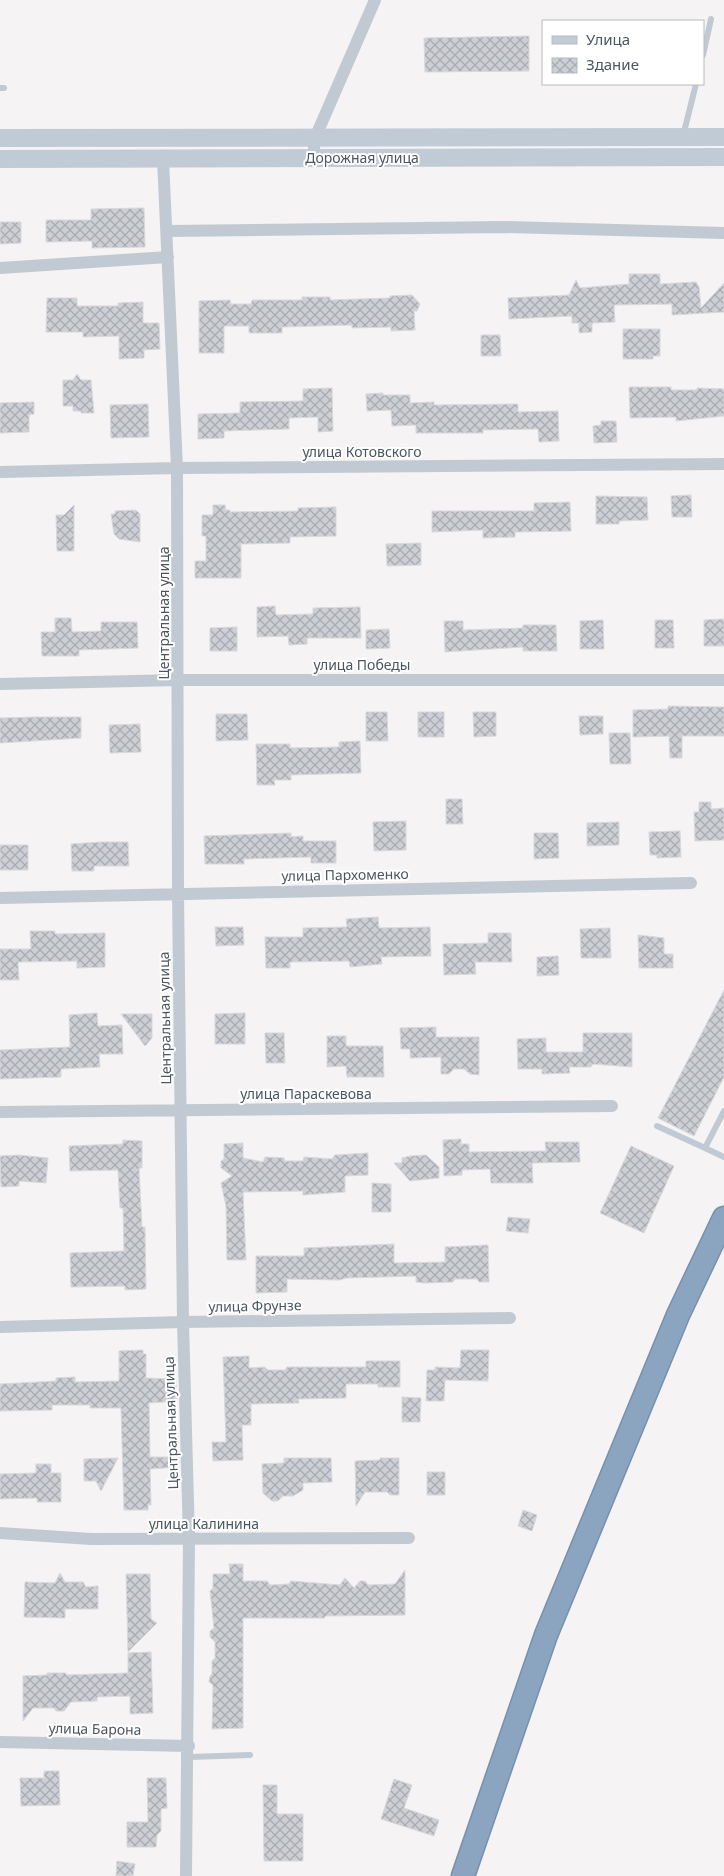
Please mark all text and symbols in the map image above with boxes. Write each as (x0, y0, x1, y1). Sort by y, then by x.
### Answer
legend (542, 20, 704, 85)
text: Улица (586, 29, 630, 49)
text: Здание (586, 54, 639, 74)
street label: Дорожная улица (305, 148, 419, 167)
street label: улица Котовского (302, 442, 422, 461)
street label: Центральная улица (154, 546, 173, 680)
street label: улица Победы (314, 655, 410, 674)
street label: улица Пархоменко (281, 864, 409, 885)
street label: Центральная улица (154, 951, 175, 1085)
street label: улица Параскевова (240, 1084, 372, 1103)
street label: улица Фрунзе (208, 1295, 302, 1316)
street label: Центральная улица (159, 1356, 182, 1490)
street label: улица Калинина (149, 1514, 259, 1533)
street label: улица Барона (48, 1718, 142, 1739)

